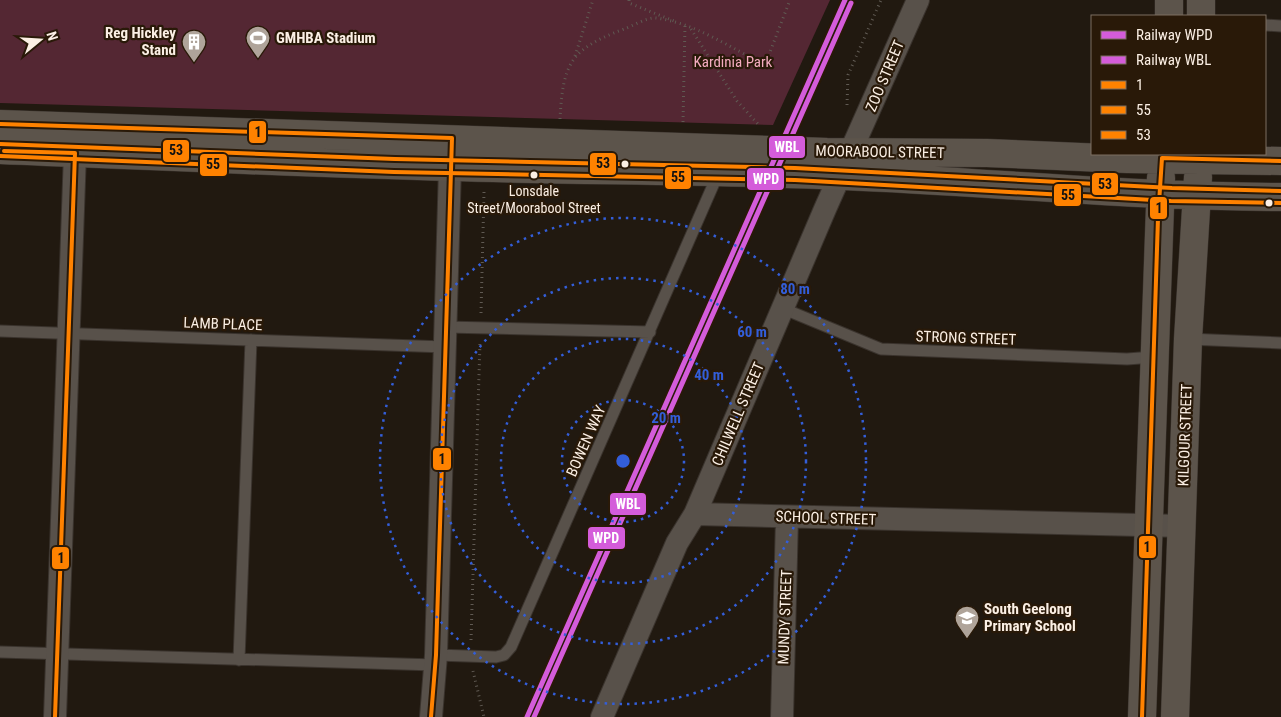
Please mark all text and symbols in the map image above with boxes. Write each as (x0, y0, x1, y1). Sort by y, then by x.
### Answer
north arrow (15, 15, 65, 65)
legend (1091, 15, 1266, 155)
place label: Reg Hickley Stand (105, 24, 176, 59)
sports icon: GMHBA Stadium (245, 25, 271, 59)
text: Railway WPD (1136, 26, 1213, 44)
text: N (43, 29, 61, 43)
building icon: Reg Hickley Stand (181, 29, 207, 63)
place label: GMHBA Stadium (276, 29, 376, 47)
street label: ZOO STREET (862, 38, 908, 114)
text: Railway WBL (1136, 51, 1211, 69)
park label: Kardinia Park (694, 53, 773, 71)
text: 1 (1136, 76, 1143, 94)
text: 55 (1136, 101, 1151, 119)
line badge: 1 (248, 120, 267, 144)
text: 1 (254, 124, 262, 140)
text: 53 (1136, 126, 1151, 144)
line badge: WBL (768, 135, 806, 159)
line badge: 53 (162, 139, 190, 163)
text: WBL (774, 139, 800, 155)
text: 53 (169, 142, 183, 158)
street label: MOORABOOL STREET (815, 142, 945, 162)
line badge: 53 (589, 152, 617, 176)
line badge: 55 (199, 153, 228, 177)
text: 53 (596, 155, 610, 171)
text: 55 (206, 156, 220, 172)
unlabelled marker (620, 159, 630, 169)
line badge: 55 (664, 166, 692, 190)
line badge: WPD (746, 167, 785, 191)
text: 55 (671, 169, 685, 185)
marker: Lonsdale Street/Moorabool Street (529, 170, 539, 180)
text: WPD (753, 171, 779, 187)
line badge: 53 (1091, 172, 1119, 196)
text: 53 (1098, 176, 1112, 192)
place label: Lonsdale Street/Moorabool Street (467, 183, 601, 216)
line badge: 55 (1053, 183, 1082, 207)
text: 55 (1061, 187, 1075, 203)
line badge: 1 (1149, 196, 1168, 220)
unlabelled marker (1264, 198, 1274, 208)
text: 1 (1155, 200, 1163, 216)
text: 80 m (780, 280, 810, 298)
street label: LAMB PLACE (183, 314, 263, 334)
text: 60 m (737, 323, 767, 341)
street label: STRONG STREET (915, 327, 1017, 349)
street label: CHILWELL STREET (708, 359, 768, 468)
text: 40 m (694, 366, 724, 384)
street label: KILGOUR STREET (1174, 383, 1196, 487)
street label: BOWEN WAY (562, 403, 610, 479)
text: 20 m (651, 409, 681, 427)
line badge: 1 (432, 447, 452, 471)
text: 1 (438, 451, 446, 467)
centre of rings (614, 452, 632, 470)
line badge: WBL (609, 492, 647, 516)
text: WBL (615, 496, 641, 512)
street label: SCHOOL STREET (775, 507, 877, 529)
line badge: WPD (587, 526, 626, 550)
text: WPD (593, 530, 619, 546)
line badge: 1 (1138, 535, 1157, 559)
text: 1 (1143, 539, 1151, 555)
line badge: 1 (51, 546, 70, 570)
text: 1 (57, 550, 65, 566)
street label: MUNDY STREET (774, 569, 796, 665)
place label: South Geelong Primary School (984, 600, 1076, 635)
school or university icon: South Geelong Primary School (954, 605, 980, 639)

